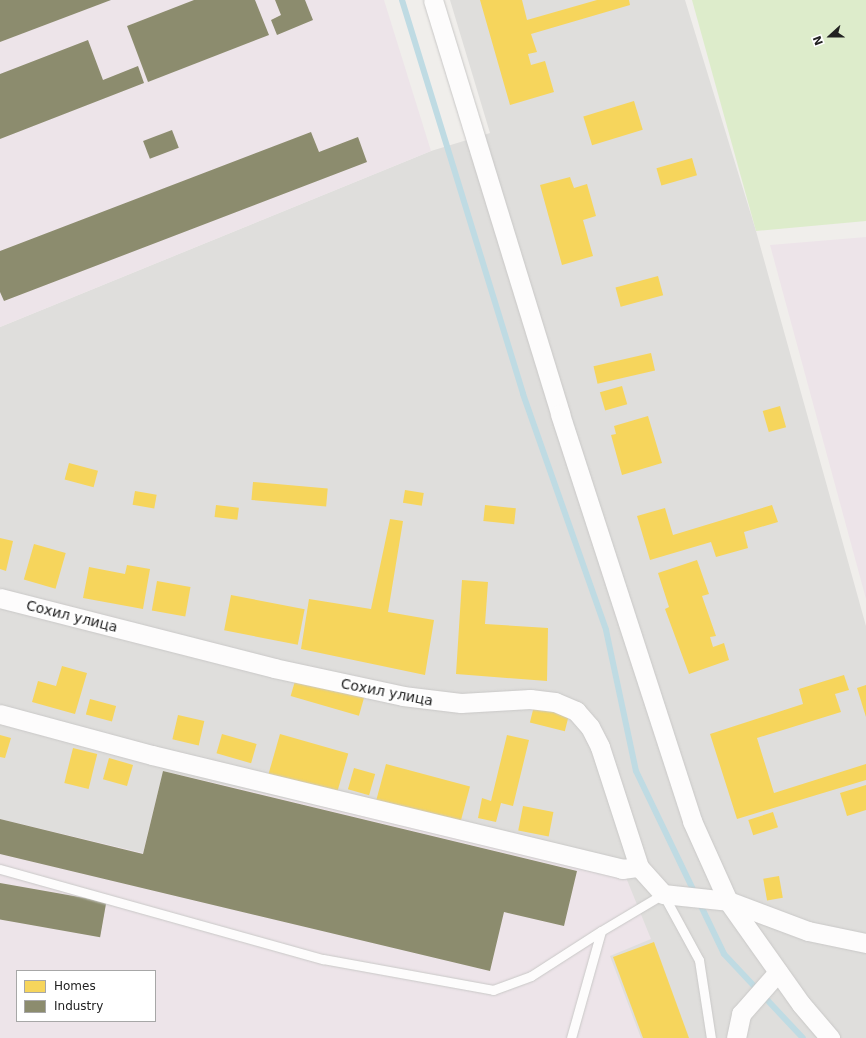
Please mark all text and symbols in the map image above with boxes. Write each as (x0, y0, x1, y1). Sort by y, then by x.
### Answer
north arrow (810, 16, 850, 56)
text: N (811, 34, 826, 47)
street label: Сохил улица (25, 597, 119, 635)
street label: Сохил улица (339, 675, 435, 709)
legend (16, 970, 156, 1022)
text: Homes (54, 979, 96, 993)
text: Industry (54, 999, 103, 1013)

